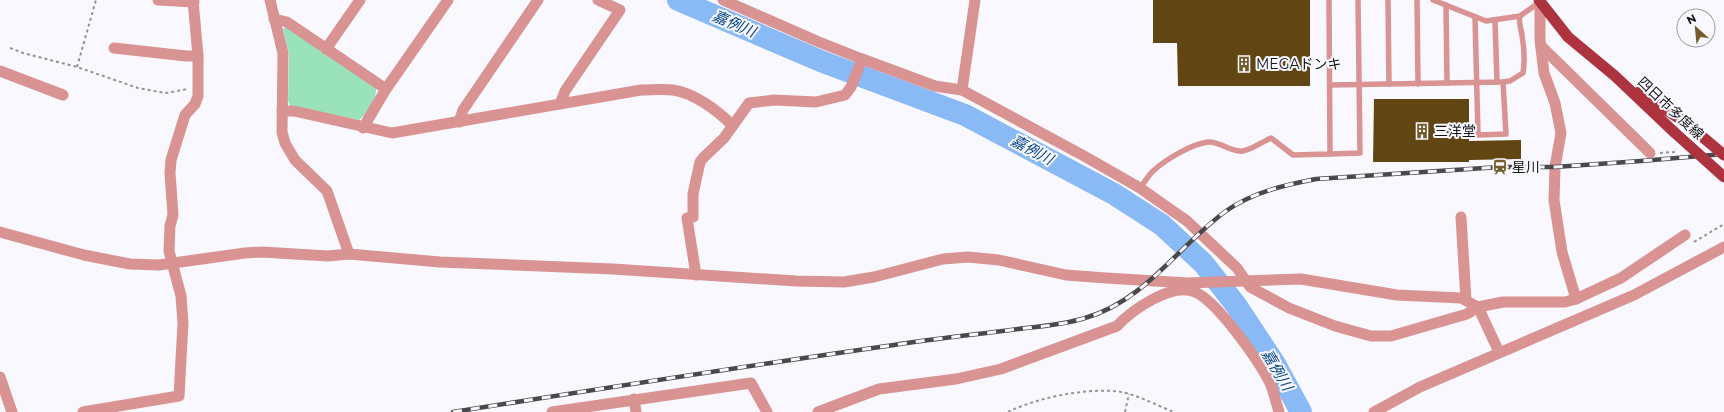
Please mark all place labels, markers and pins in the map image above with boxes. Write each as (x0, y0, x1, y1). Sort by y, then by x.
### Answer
building icon: MEGAドンキ (1235, 55, 1253, 73)
place label: MEGAドンキ (1256, 55, 1342, 73)
building icon: 三洋堂 (1413, 122, 1431, 140)
place label: 三洋堂 (1434, 122, 1476, 140)
station icon: 星川 (1491, 158, 1509, 176)
place label: 星川 (1512, 158, 1540, 176)

